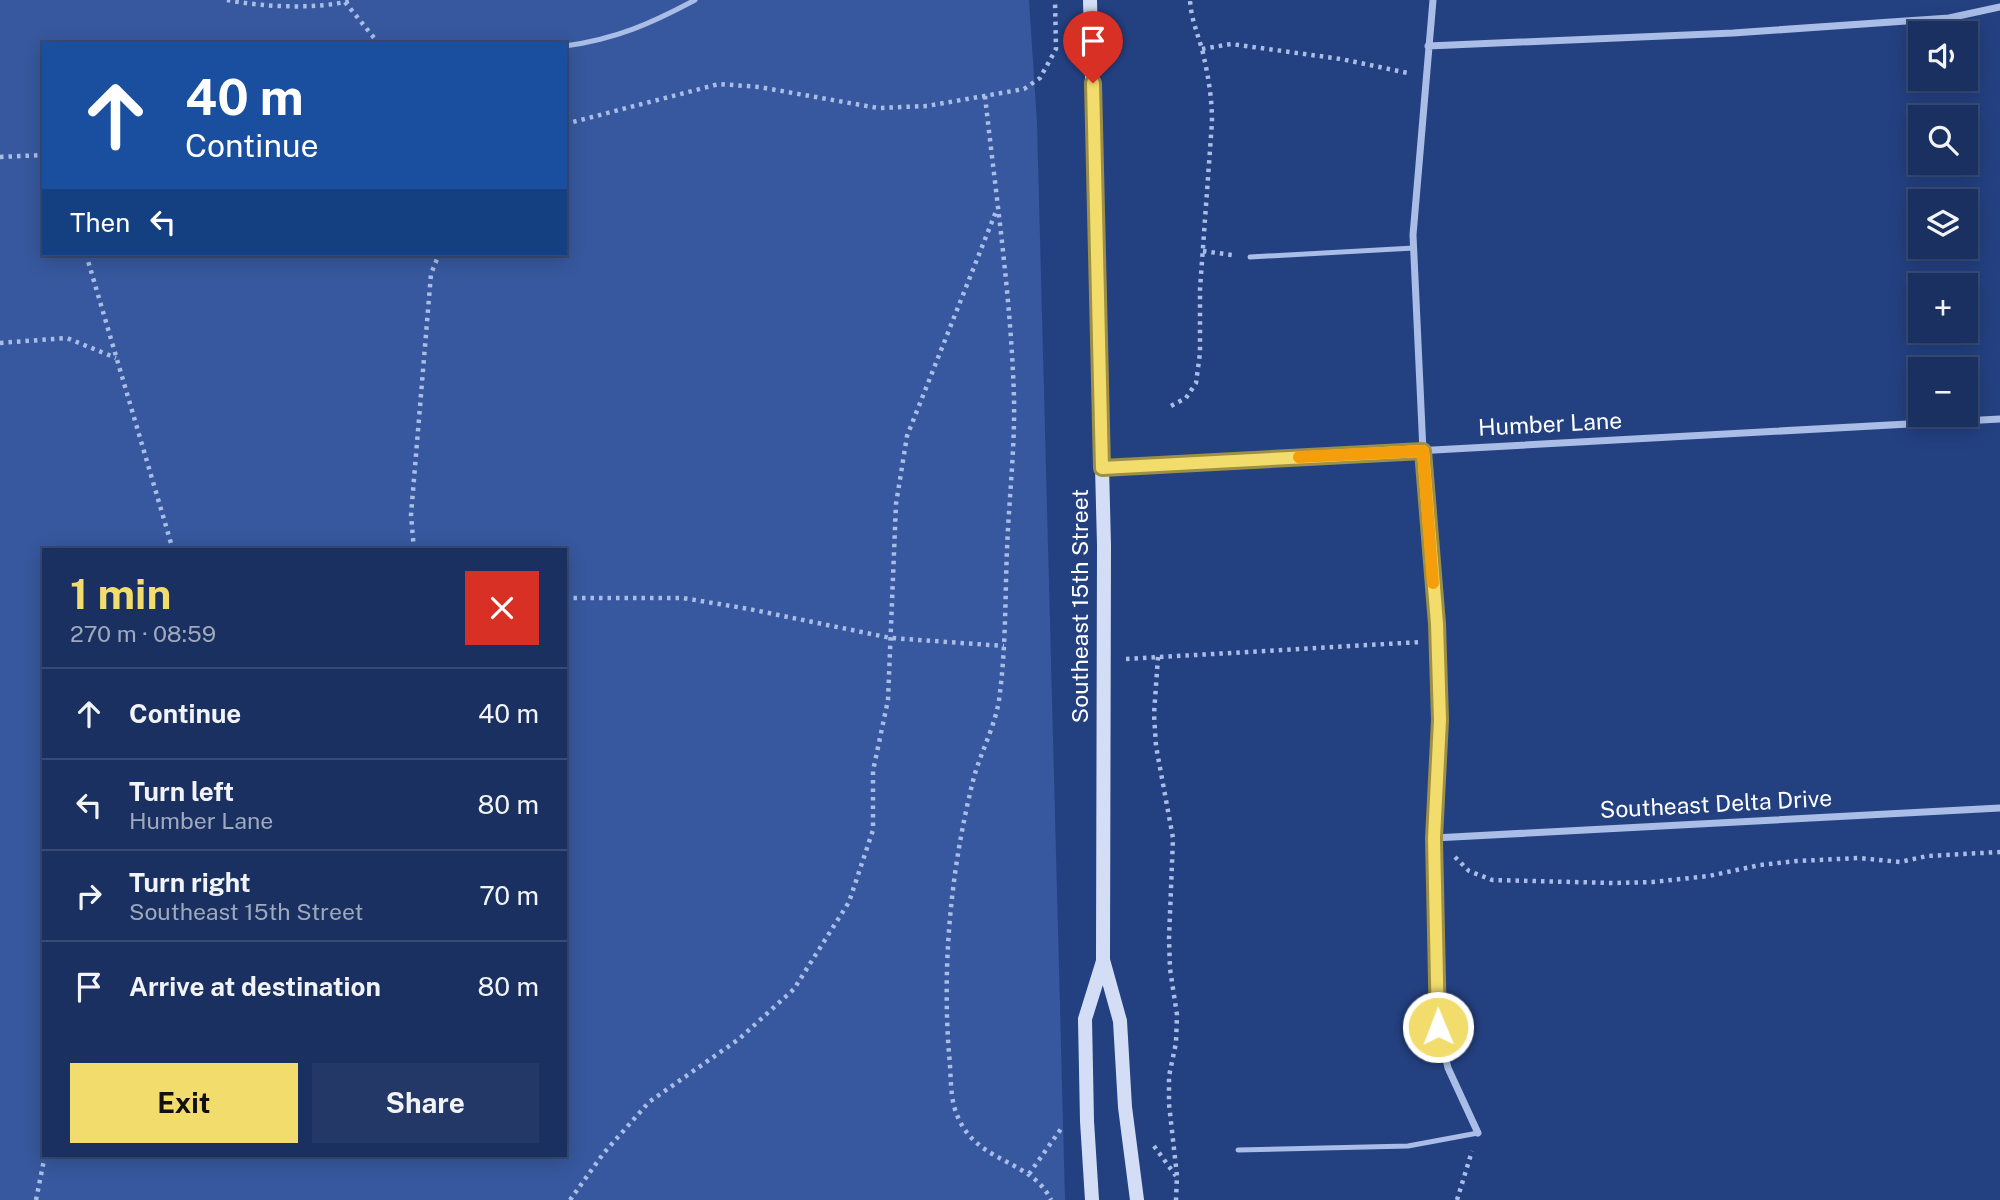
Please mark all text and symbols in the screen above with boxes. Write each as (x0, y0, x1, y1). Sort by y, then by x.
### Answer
pin (1063, 11, 1123, 83)
map controls (1908, 21, 1978, 427)
button: sound (1908, 21, 1978, 91)
icon: arrive (1074, 22, 1112, 60)
text: 40 m (185, 68, 304, 126)
icon: ahead (70, 70, 161, 161)
button: search (1908, 105, 1978, 175)
text: Continue (185, 127, 319, 164)
button: layers (1908, 189, 1978, 259)
icon: left (144, 203, 182, 241)
text: Then (70, 207, 130, 238)
button: + (1908, 273, 1978, 343)
button: − (1908, 357, 1978, 427)
street label: Humber Lane (1477, 406, 1623, 441)
street label: Southeast 15th Street (1066, 489, 1093, 723)
text: 1 min (70, 569, 171, 618)
button: close (465, 571, 539, 645)
text: 270 m · 08:59 (70, 620, 216, 647)
icon: ahead (70, 695, 108, 733)
text: Continue (129, 698, 241, 729)
text: 40 m (478, 698, 539, 729)
text: Turn left (129, 776, 234, 807)
street label: Southeast Delta Drive (1599, 784, 1833, 823)
icon: left (70, 786, 108, 824)
text: 80 m (478, 789, 539, 820)
text: Humber Lane (129, 807, 273, 834)
text: Turn right (129, 867, 251, 898)
icon: right (70, 877, 108, 915)
text: 70 m (479, 880, 539, 911)
text: Southeast 15th Street (129, 898, 363, 925)
icon: arrive (70, 968, 108, 1006)
text: Arrive at destination (129, 971, 381, 1002)
text: 80 m (478, 971, 539, 1002)
position arrow (1401, 990, 1475, 1064)
button: Exit (70, 1063, 298, 1143)
button: Share (312, 1063, 539, 1143)

